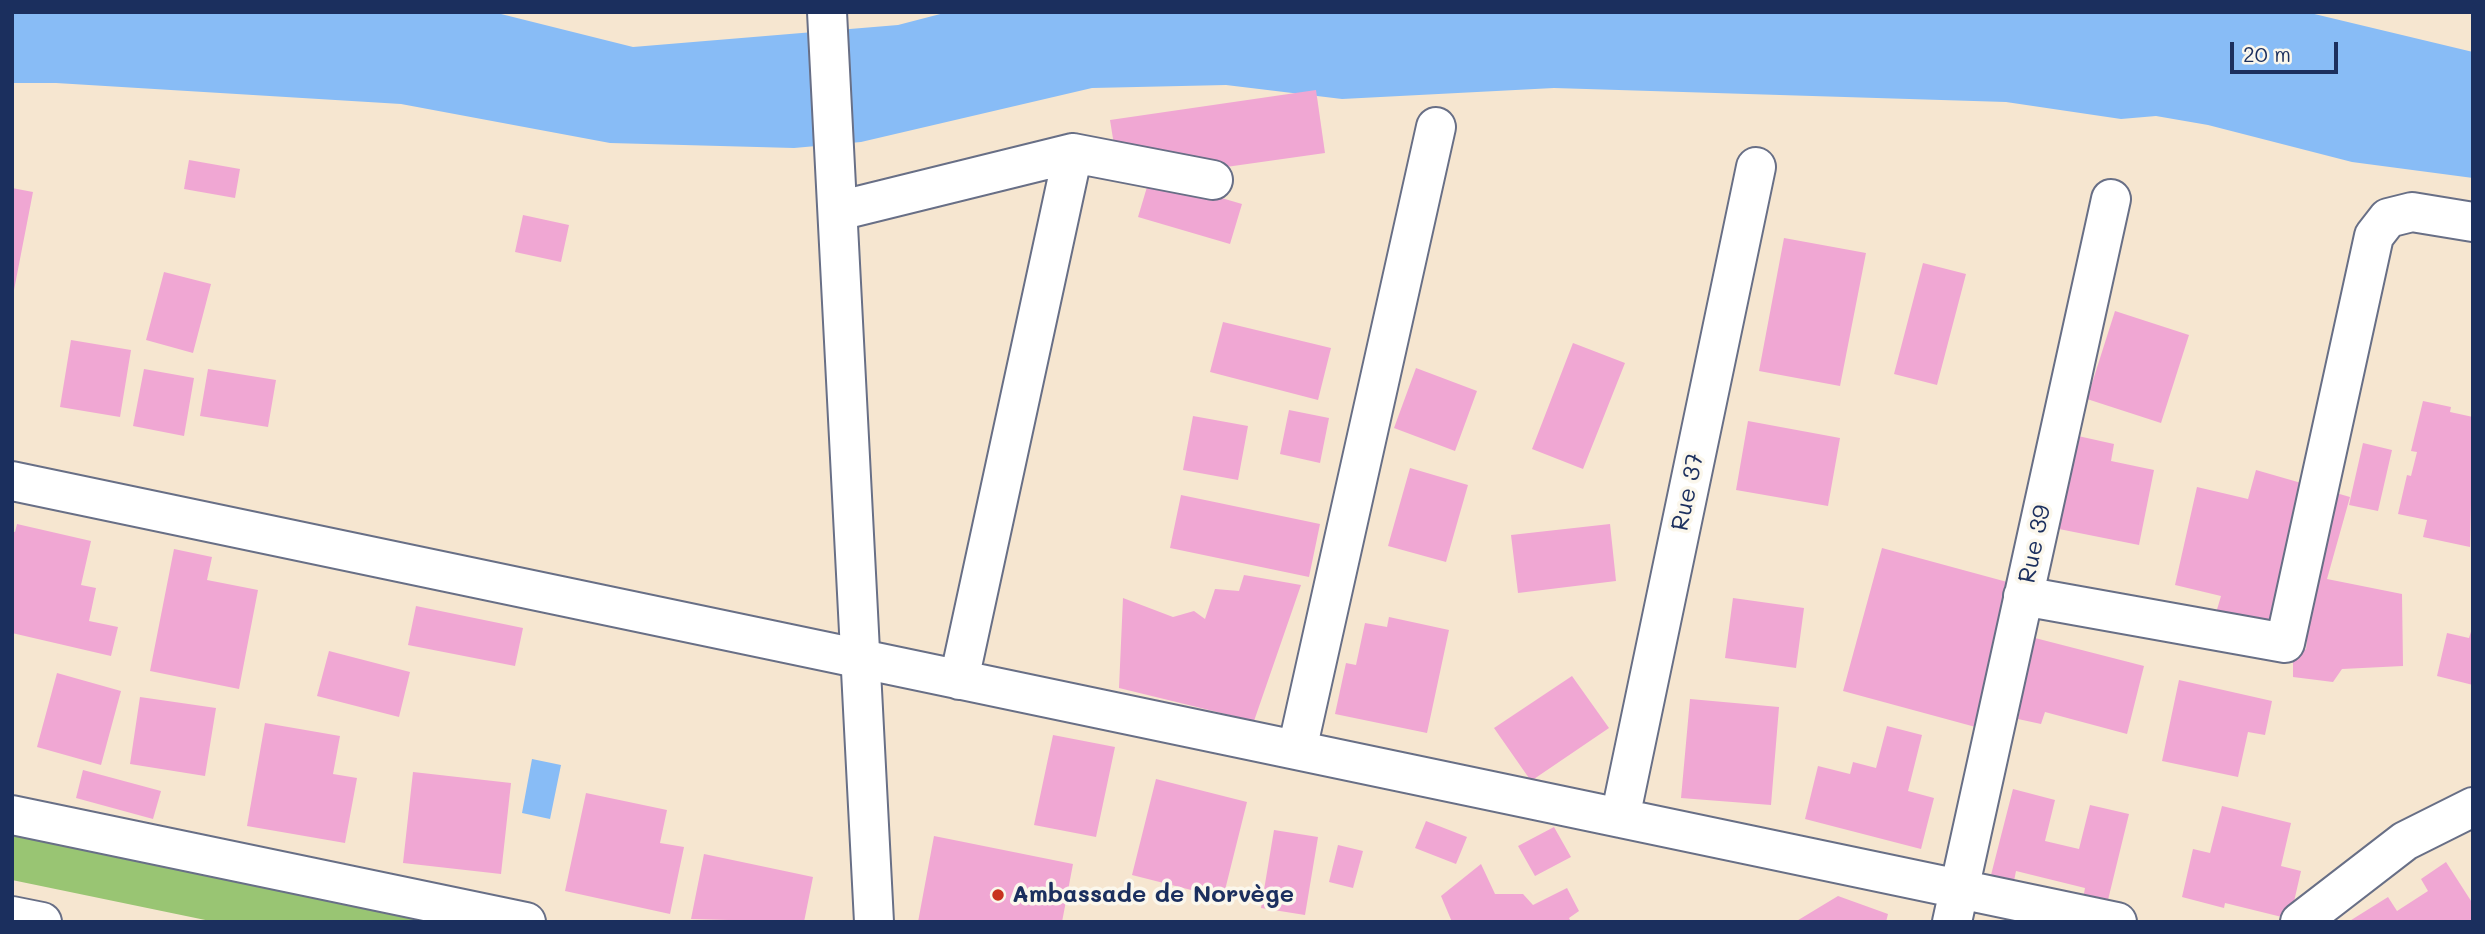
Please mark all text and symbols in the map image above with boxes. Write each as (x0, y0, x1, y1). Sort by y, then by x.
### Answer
scale bar (2233, 28, 2342, 72)
text: 20 m (2243, 40, 2291, 67)
street label: Rue 37 (1666, 451, 1710, 533)
street label: Rue 39 (2013, 502, 2057, 586)
place label: Ambassade de Norvège (1012, 881, 1294, 909)
marker: Ambassade de Norvège (990, 887, 1006, 903)

